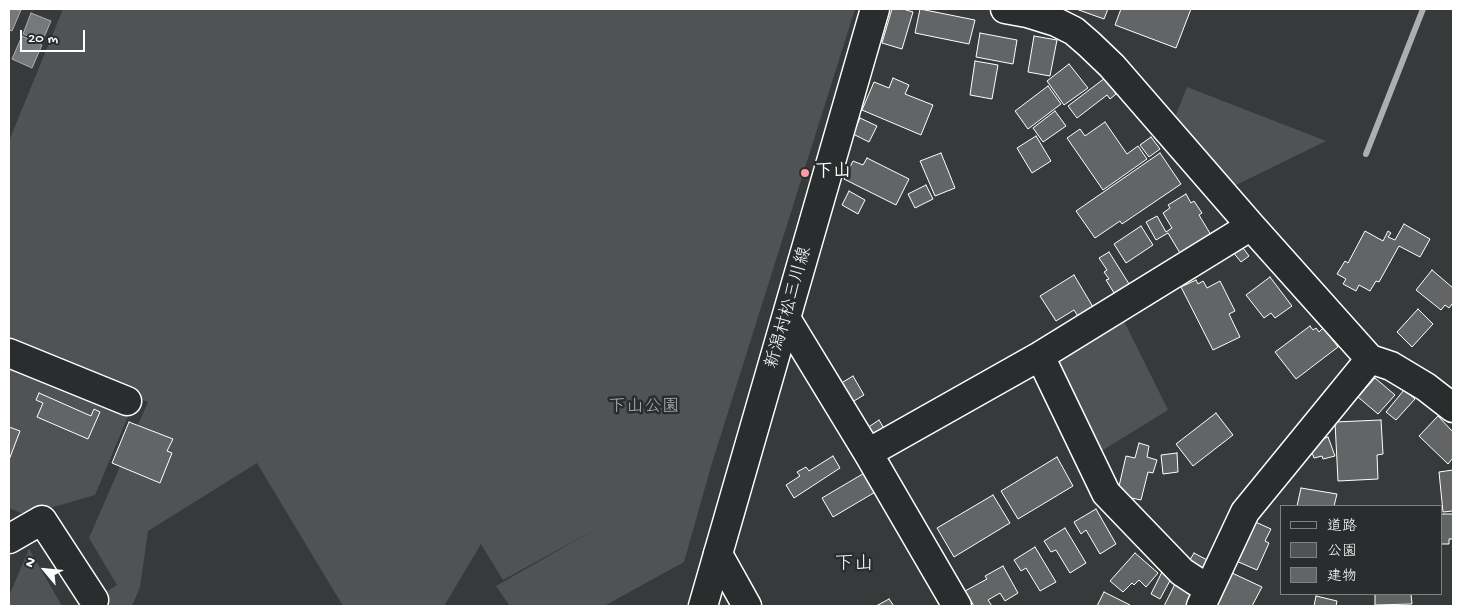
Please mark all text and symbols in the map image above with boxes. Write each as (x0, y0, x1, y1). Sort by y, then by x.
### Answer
scale bar (22, 20, 88, 52)
text: 20 m (28, 30, 58, 48)
place label: 下山 (815, 162, 851, 184)
marker: 下山 (799, 167, 811, 179)
street label: 新潟村松三川線 (762, 244, 818, 372)
park label: 下山公園 (608, 397, 680, 419)
legend (1280, 505, 1442, 595)
text: 道路 (1327, 518, 1357, 536)
text: 公園 (1327, 543, 1357, 561)
north arrow (20, 545, 70, 595)
district label: 下山 (834, 554, 874, 578)
text: N (22, 555, 41, 571)
text: 建物 (1327, 568, 1357, 586)

